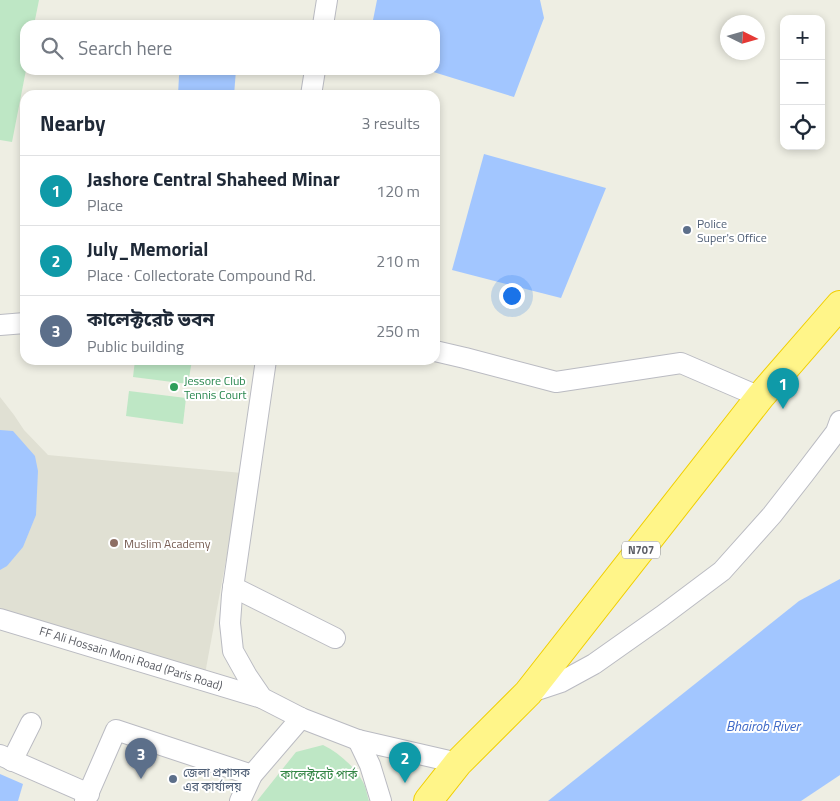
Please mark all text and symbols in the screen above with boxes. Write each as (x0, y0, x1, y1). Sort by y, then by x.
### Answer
north arrow (720, 15, 765, 60)
map controls (780, 15, 825, 150)
button: + (780, 15, 825, 60)
search box (20, 20, 440, 75)
text: Search here (78, 33, 172, 62)
icon: search (38, 34, 66, 62)
button: − (780, 60, 825, 105)
button: locate (780, 105, 825, 150)
text: Nearby (40, 107, 105, 139)
text: 3 results (361, 111, 420, 135)
text: Jashore Central Shaheed Minar (87, 164, 340, 193)
text: 1 (52, 179, 60, 203)
text: 120 m (376, 179, 420, 203)
text: Place (87, 193, 123, 217)
place label: Police Super's Office (697, 214, 767, 247)
marker: Police Super's Office (681, 224, 693, 236)
text: July_Memorial (87, 234, 208, 263)
text: 2 (52, 249, 60, 273)
text: 210 m (376, 249, 420, 273)
text: Place · Collectorate Compound Rd. (87, 263, 316, 287)
your location (499, 283, 525, 309)
text: কালেক্টরেট ভবন (87, 304, 214, 333)
text: 3 (52, 319, 60, 343)
text: 250 m (376, 319, 420, 343)
text: Public building (87, 334, 184, 358)
pin: 1 (767, 368, 799, 409)
place label: Jessore Club Tennis Court (184, 371, 247, 404)
marker: Jessore Club Tennis Court (168, 381, 180, 393)
place label: Muslim Academy (124, 534, 211, 553)
marker: Muslim Academy (108, 537, 120, 549)
road number: N707 (622, 542, 660, 558)
street label: FF Ali Hossain Moni Road (Paris Road) (37, 621, 225, 695)
water label: Bhairob River (726, 715, 802, 736)
pin: 3 (125, 738, 157, 779)
pin: 2 (389, 742, 421, 783)
place label: জেলা প্রশাসক এর কার্যালয় (183, 763, 250, 796)
park label: কালেক্টরেট পার্ক (280, 765, 358, 784)
marker: জেলা প্রশাসক এর কার্যালয় (167, 773, 179, 785)

